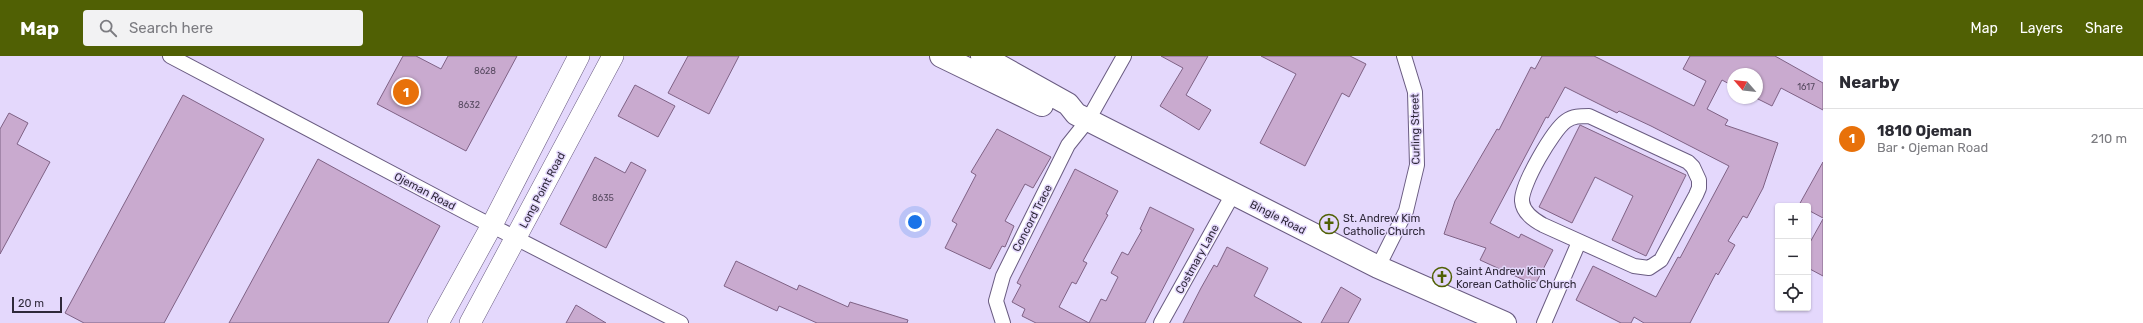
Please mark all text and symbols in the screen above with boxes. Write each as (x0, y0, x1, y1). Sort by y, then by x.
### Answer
search box (83, 10, 363, 46)
text: Map (20, 17, 59, 40)
icon: search (97, 17, 119, 39)
text: Search here (129, 19, 213, 37)
text: Map (1971, 20, 1998, 37)
text: Layers (2020, 20, 2063, 37)
text: Share (2085, 20, 2123, 37)
house number: 8628 (474, 66, 496, 76)
north arrow (1727, 68, 1763, 104)
text: Nearby (1839, 72, 1900, 92)
pin: 1 (393, 77, 419, 107)
house number: 1617 (1797, 82, 1815, 92)
street label: Curling Street (1408, 93, 1423, 165)
house number: 8632 (458, 100, 480, 110)
text: 1810 Ojeman (1877, 122, 1972, 140)
text: 1 (1849, 131, 1855, 146)
text: 210 m (2091, 131, 2127, 146)
text: Bar · Ojeman Road (1877, 140, 1988, 155)
street label: Long Point Road (517, 150, 568, 230)
street label: Ojeman Road (392, 170, 458, 213)
street label: Concord Trace (1010, 182, 1055, 254)
house number: 8635 (592, 193, 614, 203)
street label: Bingle Road (1248, 198, 1308, 237)
map controls (1775, 203, 1811, 311)
button: + (1775, 203, 1811, 239)
your location (905, 212, 925, 232)
place label: St. Andrew Kim Catholic Church (1343, 212, 1425, 238)
church icon: St. Andrew Kim Catholic Church (1318, 213, 1340, 235)
street label: Costmary Lane (1173, 222, 1222, 296)
button: − (1775, 239, 1811, 275)
place label: Saint Andrew Kim Korean Catholic Church (1456, 265, 1577, 291)
church icon: Saint Andrew Kim Korean Catholic Church (1431, 266, 1453, 288)
button: locate (1775, 275, 1811, 311)
scale bar (12, 295, 62, 314)
text: 20 m (18, 297, 44, 310)

